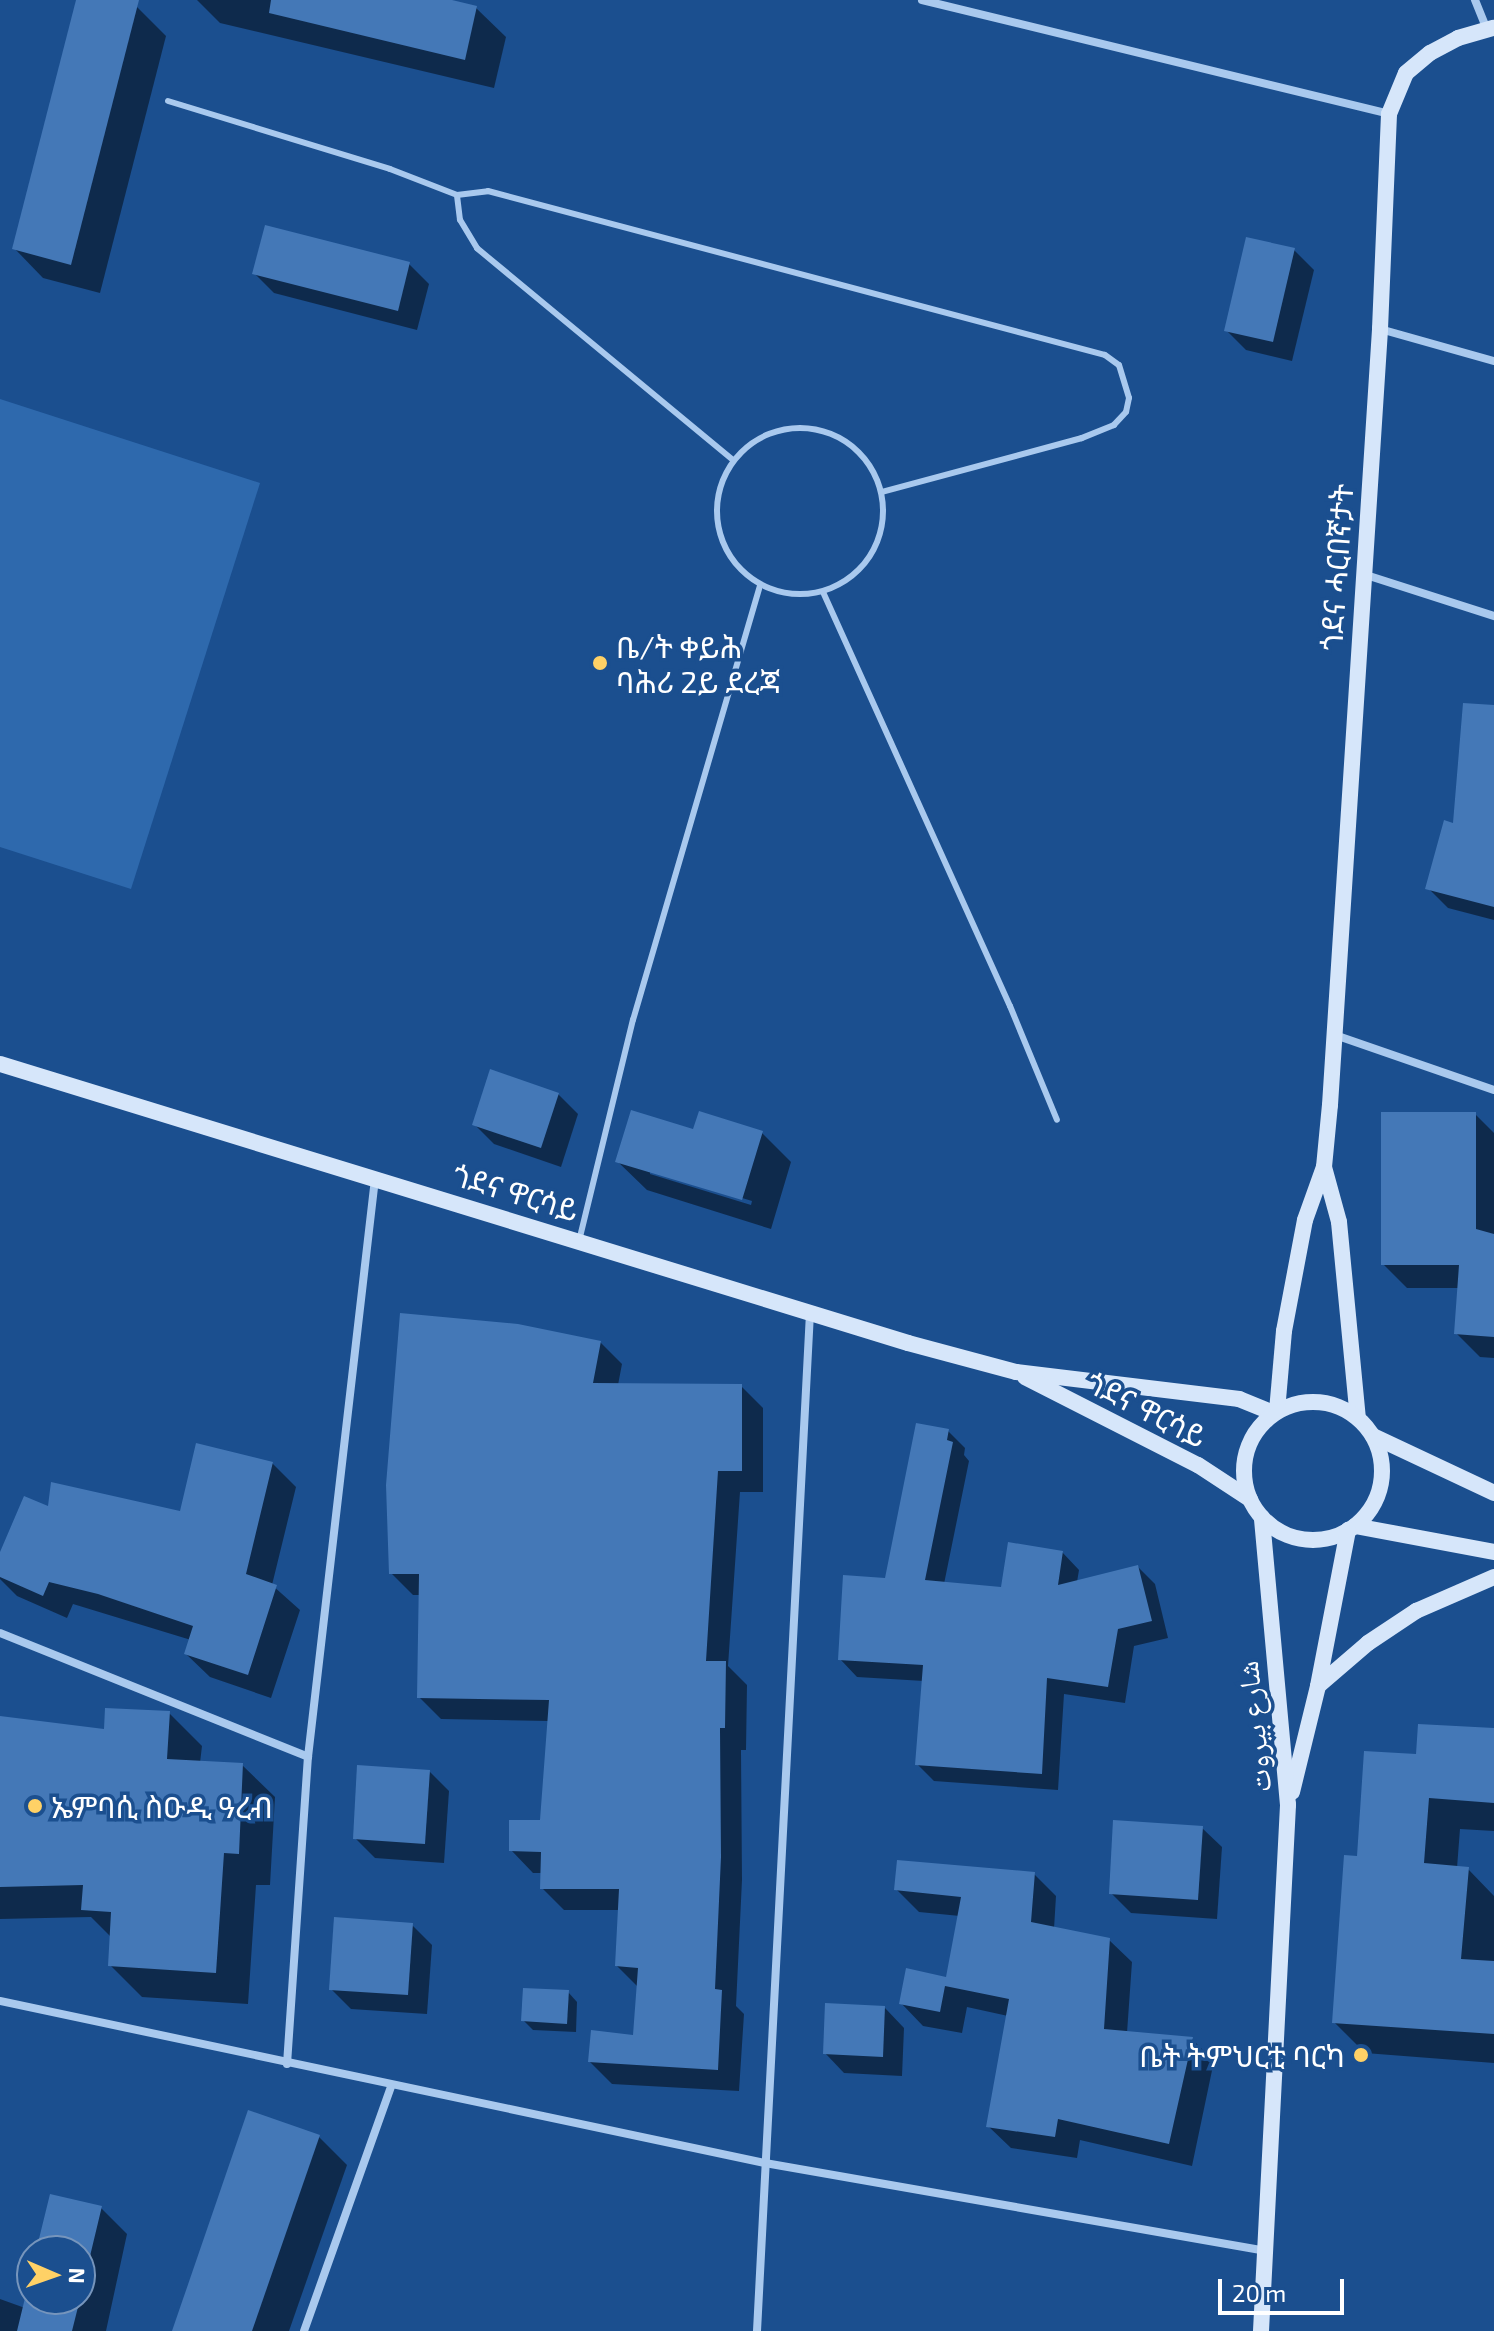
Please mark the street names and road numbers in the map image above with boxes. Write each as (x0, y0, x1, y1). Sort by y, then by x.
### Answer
street label: ጎደና ሓርበኛታት (1312, 482, 1360, 652)
street label: ጎደና ዋርሳይ (449, 1156, 583, 1228)
street label: ጎደና ዋርሳይ (1081, 1363, 1213, 1455)
street label: شارع بيروت (1228, 1659, 1278, 1795)

